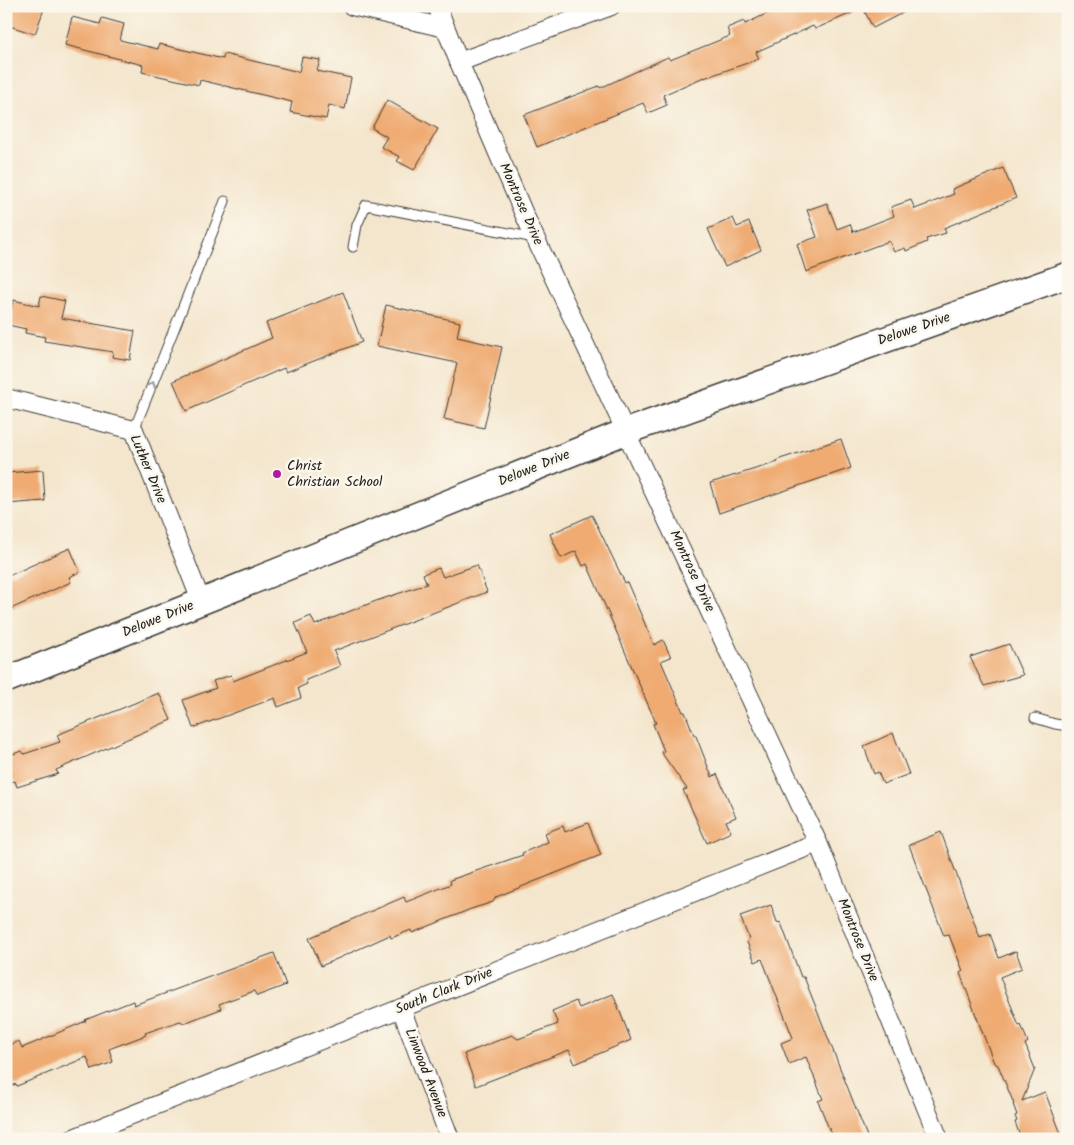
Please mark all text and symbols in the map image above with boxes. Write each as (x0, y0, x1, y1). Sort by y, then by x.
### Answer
street label: Montrose Drive (493, 159, 549, 249)
street label: Delowe Drive (875, 306, 954, 352)
one-way arrow (146, 381, 157, 390)
street label: Luther Drive (124, 431, 173, 508)
street label: Delowe Drive (495, 443, 574, 492)
place label: Christ Christian School (287, 455, 383, 493)
marker: Christ Christian School (271, 468, 283, 480)
street label: Montrose Drive (663, 526, 721, 616)
street label: Delowe Drive (119, 594, 198, 643)
street label: Montrose Drive (831, 895, 885, 986)
street label: South Clark Drive (392, 961, 497, 1021)
street label: Linwood Avenue (399, 1025, 453, 1122)

